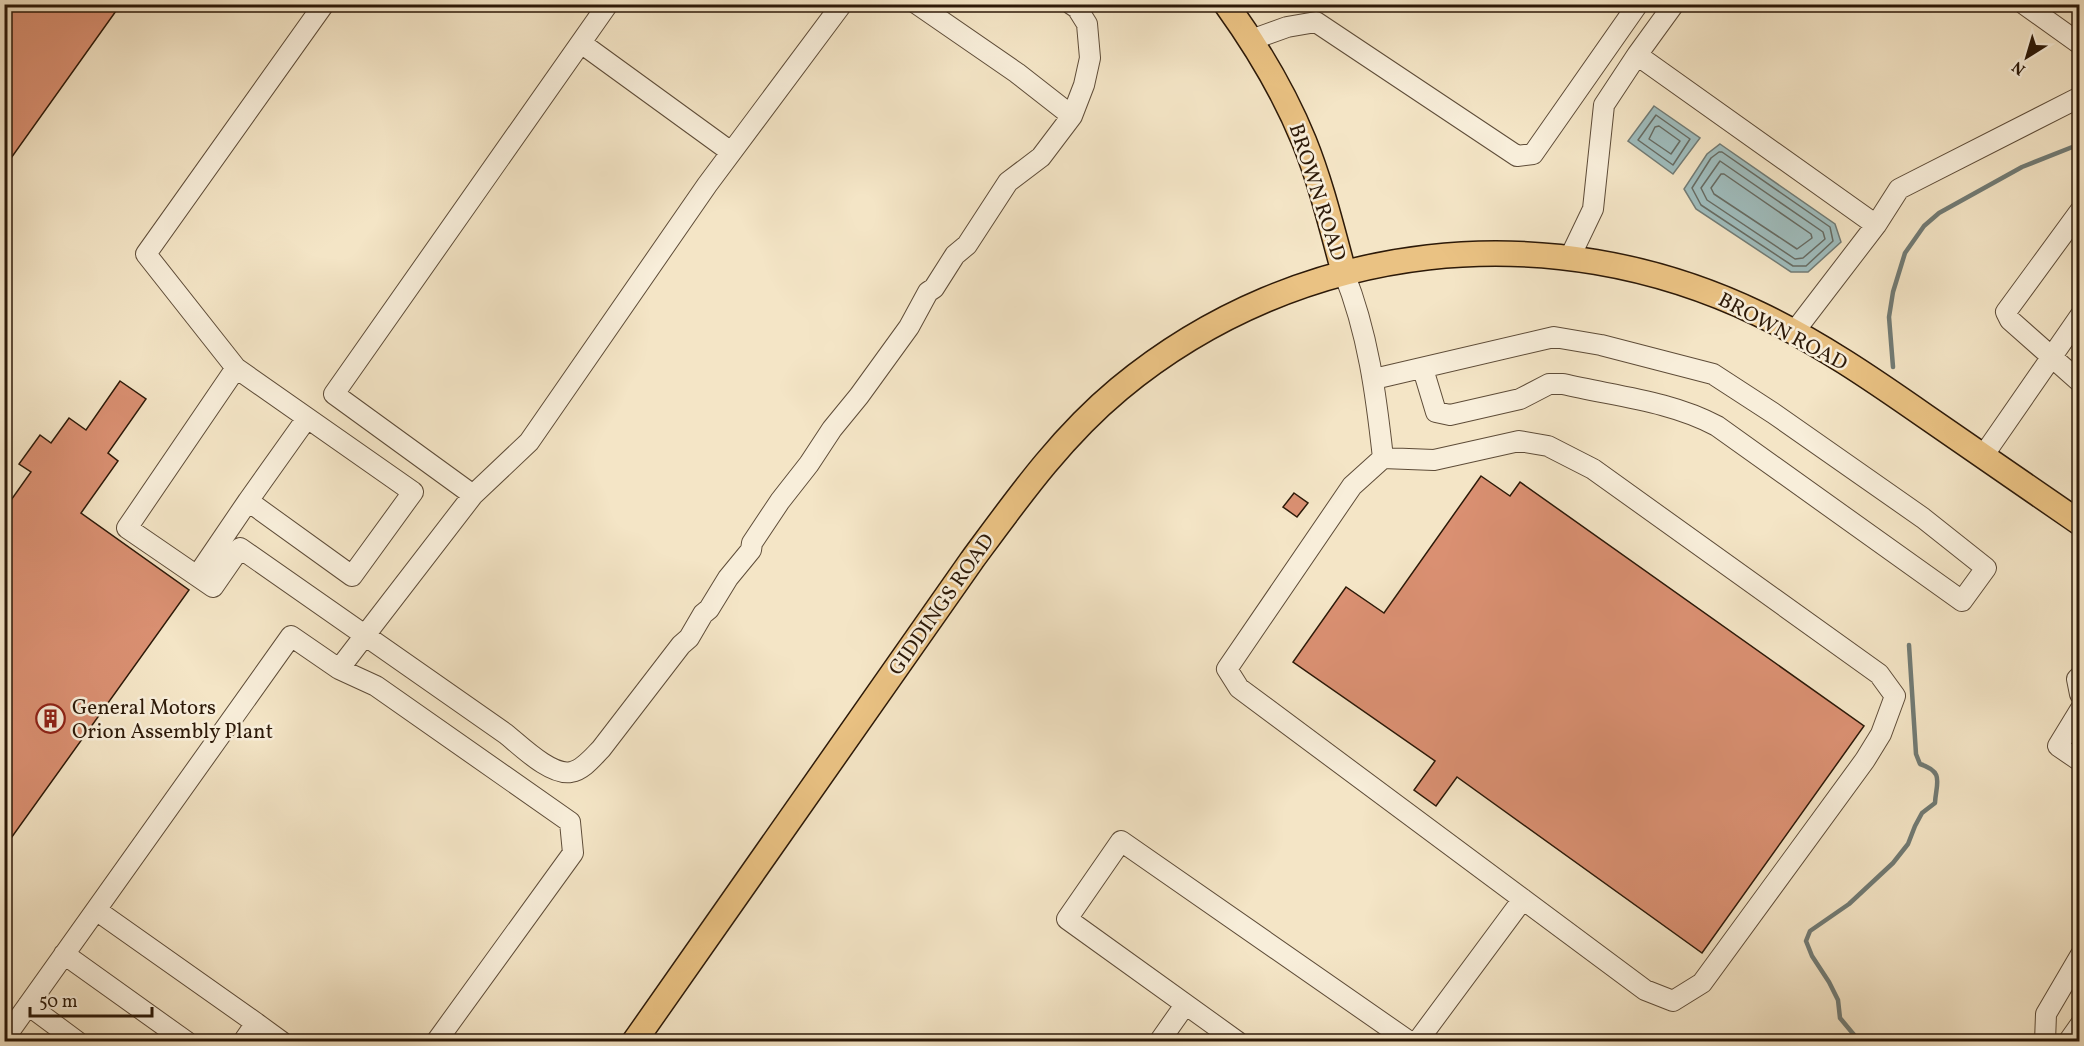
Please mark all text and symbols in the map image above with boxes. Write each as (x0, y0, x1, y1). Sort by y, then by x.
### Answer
north arrow (1997, 27, 2057, 87)
text: N (2008, 55, 2030, 80)
street label: BROWN ROAD (1281, 120, 1352, 265)
street label: BROWN ROAD (1712, 286, 1852, 379)
street label: GIDDINGS ROAD (882, 528, 1002, 682)
place label: General Motors Orion Assembly Plant (72, 694, 273, 747)
building icon: General Motors Orion Assembly Plant (35, 703, 67, 735)
scale bar (30, 980, 152, 1018)
text: 50 m (39, 990, 78, 1015)

